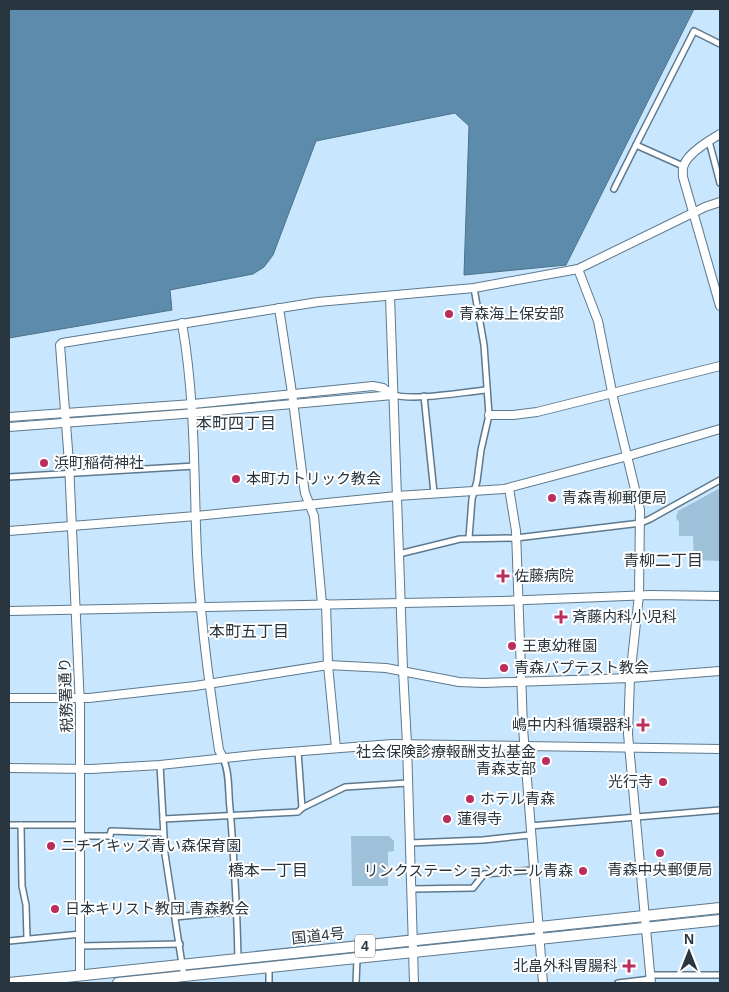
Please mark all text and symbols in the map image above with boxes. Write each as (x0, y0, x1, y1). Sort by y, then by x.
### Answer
place label: 青森海上保安部 (459, 305, 564, 322)
marker: 青森海上保安部 (443, 308, 455, 320)
district label: 本町四丁目 (196, 415, 276, 432)
place label: 浜町稲荷神社 (54, 454, 144, 471)
marker: 浜町稲荷神社 (38, 457, 50, 469)
place label: 本町カトリック教会 (246, 470, 381, 487)
marker: 本町カトリック教会 (230, 473, 242, 485)
place label: 青森青柳郵便局 (562, 489, 667, 506)
marker: 青森青柳郵便局 (546, 492, 558, 504)
district label: 青柳二丁目 (623, 552, 703, 569)
place label: 佐藤病院 (514, 567, 574, 584)
marker: 佐藤病院 (496, 569, 510, 583)
place label: 斉藤内科小児科 (572, 608, 677, 625)
marker: 斉藤内科小児科 (554, 610, 568, 624)
district label: 本町五丁目 (209, 623, 289, 640)
place label: 王恵幼稚園 (522, 637, 597, 654)
marker: 王恵幼稚園 (506, 640, 518, 652)
street label: 税務署通り (56, 657, 75, 733)
place label: 青森バプテスト教会 (514, 659, 649, 676)
marker: 青森バプテスト教会 (498, 662, 510, 674)
place label: 嶋中内科循環器科 (512, 716, 632, 733)
marker: 嶋中内科循環器科 (636, 718, 650, 732)
place label: 社会保険診療報酬支払基金 青森支部 (356, 743, 536, 777)
marker: 社会保険診療報酬支払基金 青森支部 (540, 755, 552, 767)
place label: 光行寺 (608, 773, 653, 790)
marker: 光行寺 (657, 776, 669, 788)
place label: ホテル青森 (480, 790, 555, 807)
marker: ホテル青森 (464, 793, 476, 805)
place label: 蓮得寺 (457, 810, 502, 827)
marker: 蓮得寺 (441, 813, 453, 825)
place label: ニチイキッズ青い森保育園 (61, 837, 241, 854)
marker: ニチイキッズ青い森保育園 (45, 840, 57, 852)
marker: 青森中央郵便局 (654, 847, 666, 859)
place label: 青森中央郵便局 (607, 861, 713, 878)
district label: 橋本一丁目 (228, 862, 308, 879)
place label: リンクステーションホール青森 (364, 862, 573, 879)
marker: リンクステーションホール青森 (577, 865, 589, 877)
place label: 日本キリスト教団 青森教会 (65, 900, 249, 917)
marker: 日本キリスト教団 青森教会 (49, 903, 61, 915)
street label: 国道4号 (291, 924, 345, 947)
north arrow (664, 927, 714, 977)
text: N (684, 931, 694, 947)
road number: 4 (355, 934, 375, 958)
place label: 北畠外科胃腸科 (513, 957, 618, 974)
marker: 北畠外科胃腸科 (622, 959, 636, 973)

